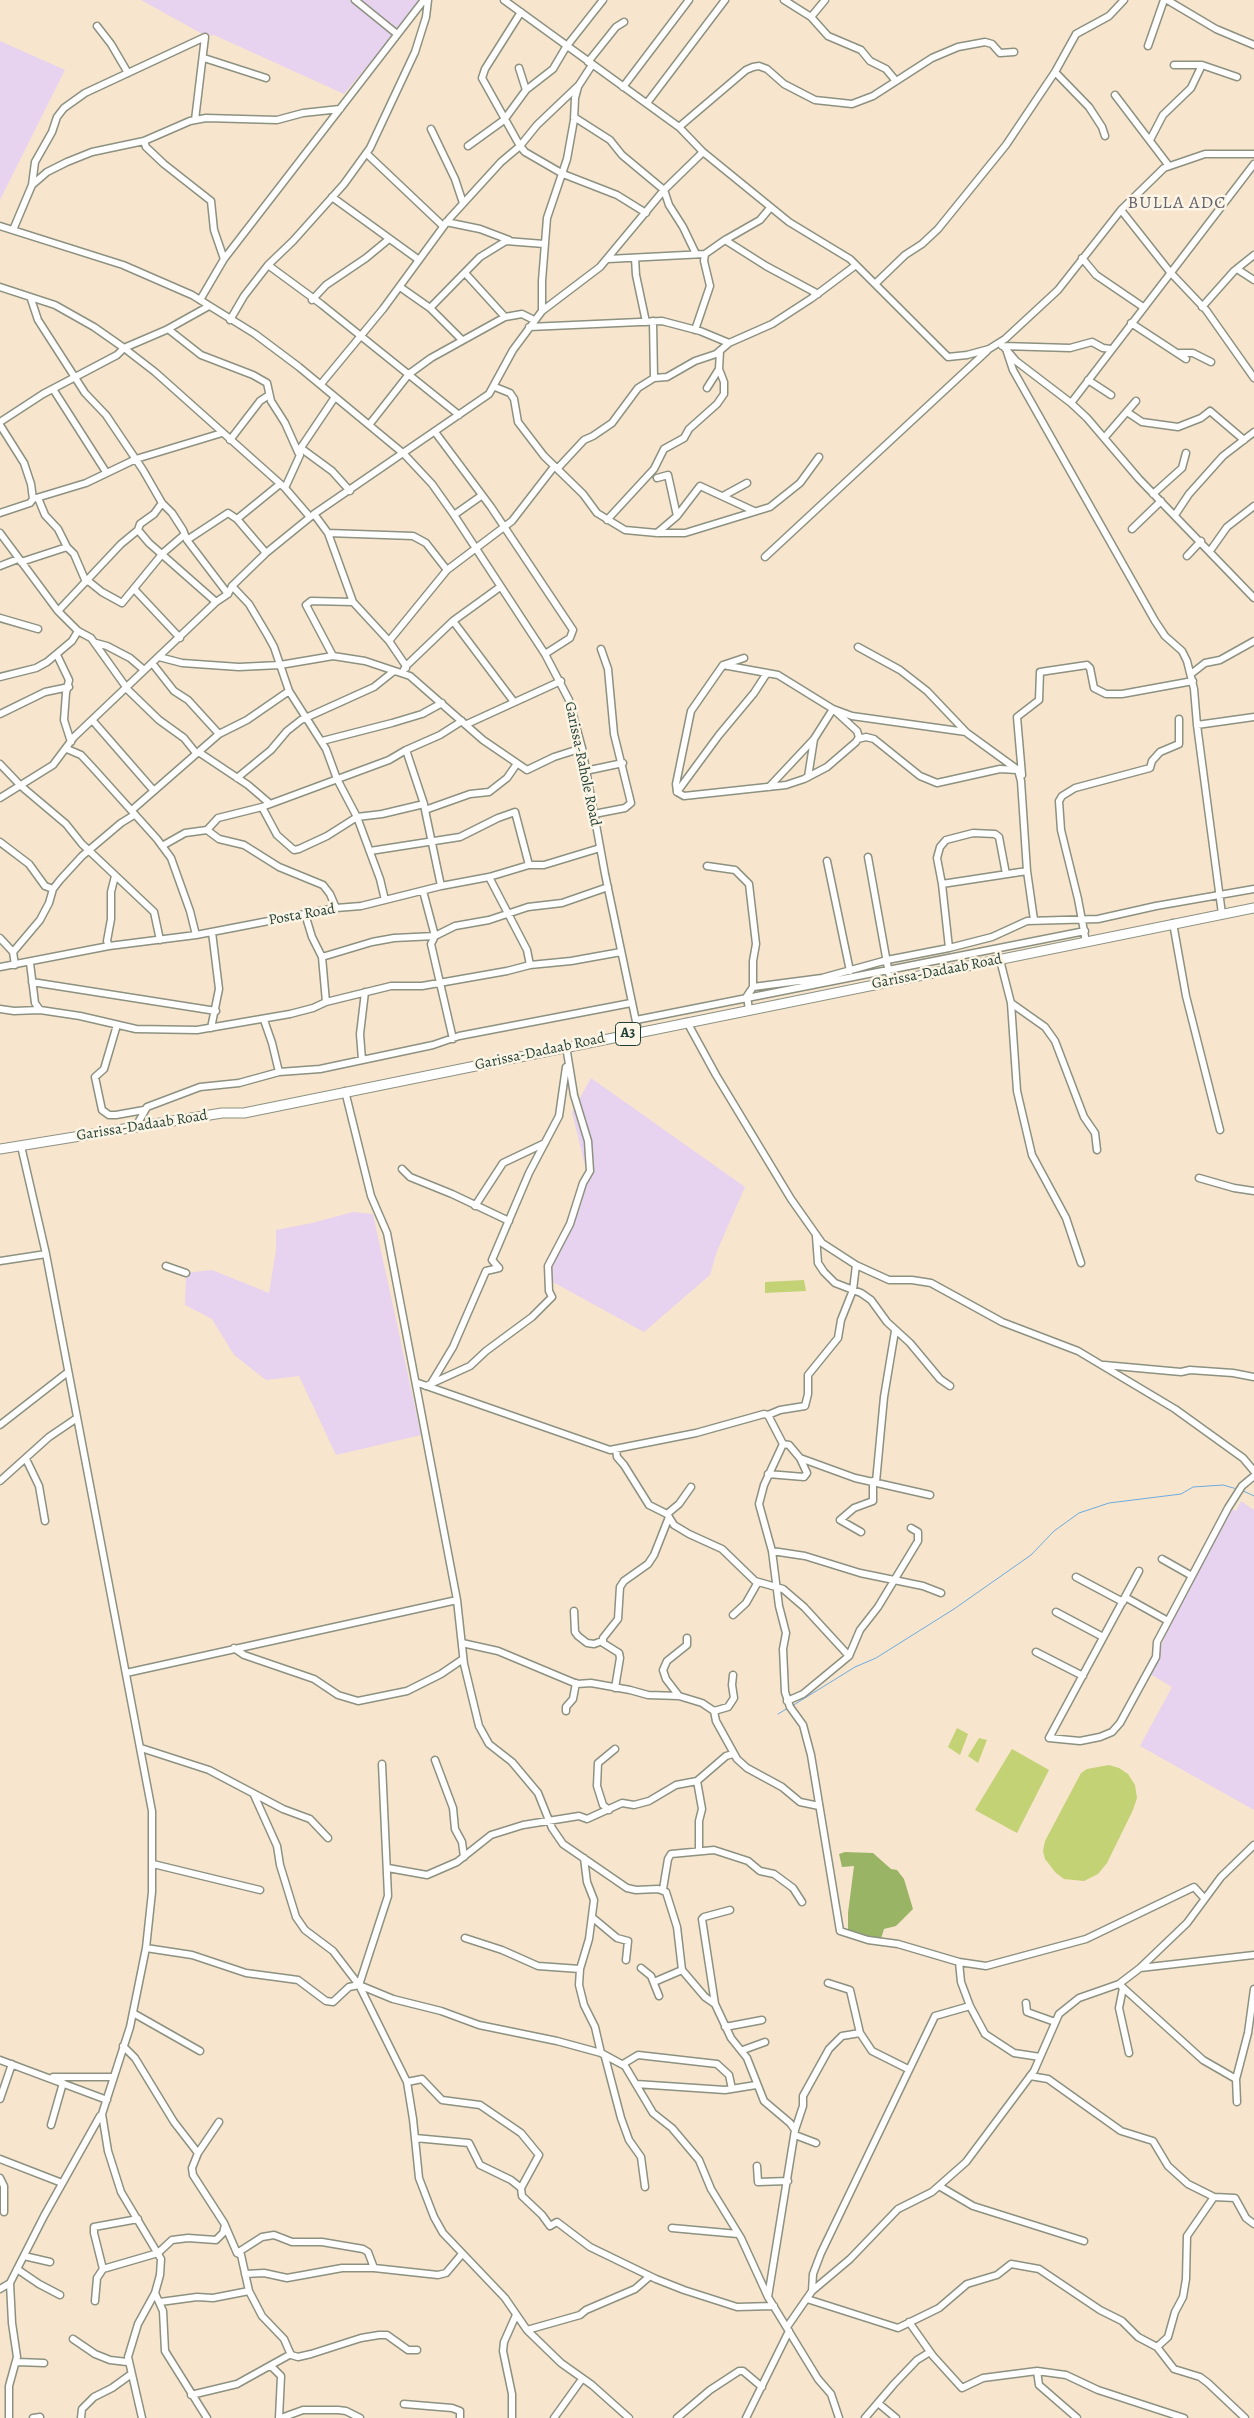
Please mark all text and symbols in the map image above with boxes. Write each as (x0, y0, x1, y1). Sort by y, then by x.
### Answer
district label: BULLA ADC (1126, 193, 1228, 215)
street label: Garissa-Rahole Road (560, 700, 604, 828)
street label: Posta Road (267, 900, 337, 930)
street label: Garissa-Dadaab Road (870, 951, 1004, 993)
road number: A3 (616, 1022, 640, 1046)
street label: Garissa-Dadaab Road (473, 1029, 607, 1075)
street label: Garissa-Dadaab Road (75, 1107, 209, 1145)

